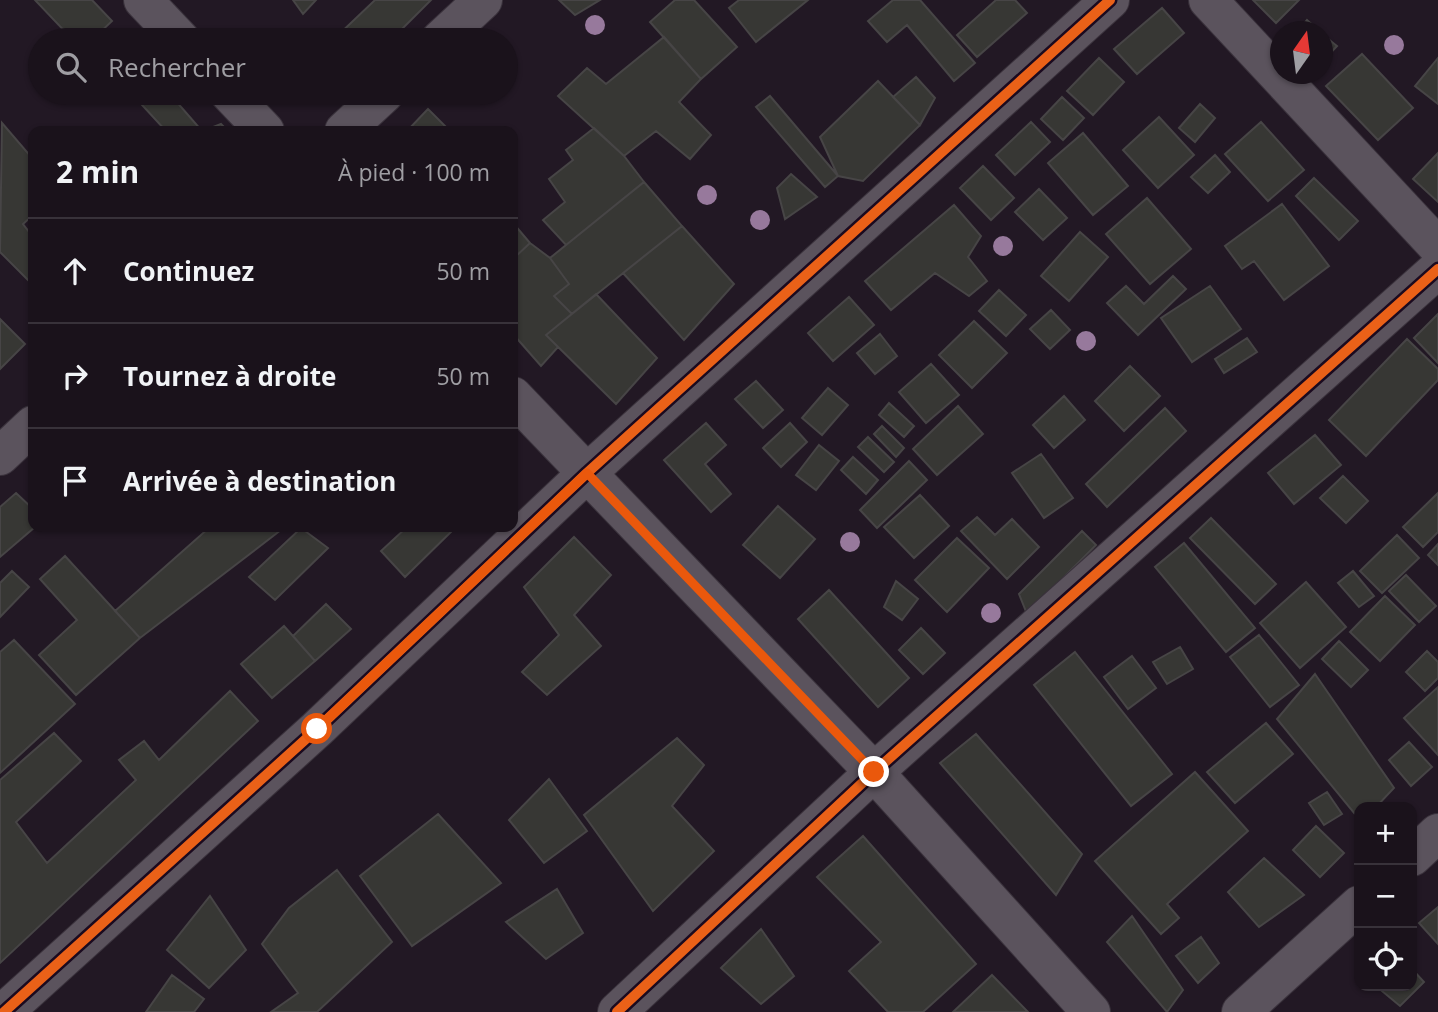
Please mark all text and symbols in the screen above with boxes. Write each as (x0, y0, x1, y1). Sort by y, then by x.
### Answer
north arrow (1270, 21, 1333, 84)
search box (28, 28, 518, 105)
icon: search (52, 48, 90, 86)
text: Rechercher (108, 49, 246, 85)
text: 2 min (56, 151, 139, 192)
text: À pied · 100 m (338, 156, 490, 188)
icon: ahead (56, 252, 94, 290)
text: Continuez (123, 253, 254, 289)
text: 50 m (436, 255, 490, 287)
icon: right (56, 357, 94, 395)
text: Tournez à droite (123, 358, 336, 394)
text: 50 m (436, 360, 490, 392)
icon: arrive (56, 462, 94, 500)
text: Arrivée à destination (123, 463, 396, 499)
route start (301, 713, 332, 744)
route end (858, 756, 889, 787)
map controls (1354, 802, 1417, 991)
button: + (1354, 802, 1417, 865)
button: − (1354, 865, 1417, 928)
button: locate (1354, 928, 1417, 991)

